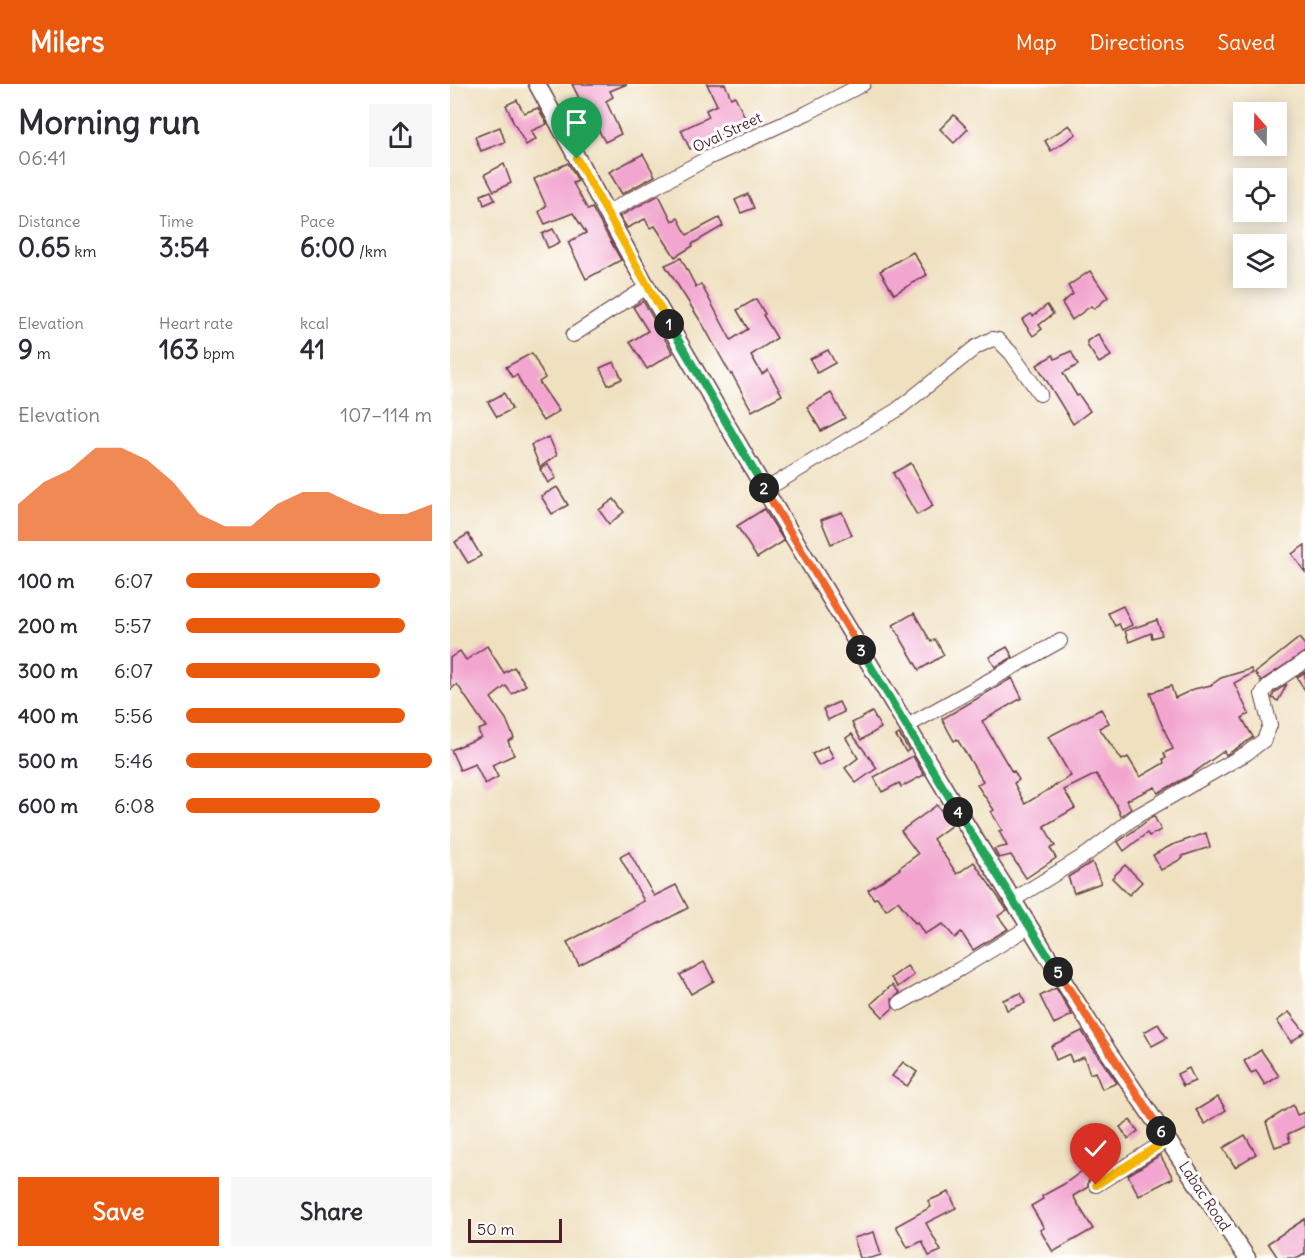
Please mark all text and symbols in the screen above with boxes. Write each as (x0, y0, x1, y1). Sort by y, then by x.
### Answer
text: Milers (30, 24, 104, 60)
text: Map (1016, 29, 1057, 56)
text: Directions (1090, 29, 1184, 56)
text: Saved (1217, 29, 1275, 56)
pin (551, 97, 602, 159)
text: Morning run (18, 101, 200, 143)
north arrow (1233, 102, 1287, 156)
map controls (1233, 102, 1287, 288)
button: share (369, 104, 432, 167)
icon: arrive (560, 106, 593, 139)
street label: Oval Street (689, 108, 765, 156)
text: 06:41 (18, 145, 67, 170)
button: locate (1233, 168, 1287, 222)
text: Distance (18, 211, 80, 231)
text: Time (159, 211, 194, 231)
text: Pace (300, 211, 335, 231)
text: 0.65 (18, 231, 70, 264)
text: 3:54 (159, 231, 210, 264)
text: 6:00 (300, 231, 355, 264)
button: layers (1233, 234, 1287, 288)
text: km (70, 241, 96, 261)
text: /km (355, 241, 387, 261)
pin: 1 (654, 309, 684, 339)
text: Elevation (18, 313, 84, 333)
text: Heart rate (159, 313, 233, 333)
text: kcal (300, 313, 329, 333)
text: 1 (666, 314, 672, 334)
text: 9 (18, 333, 33, 366)
text: 163 (159, 333, 199, 366)
text: 41 (300, 333, 325, 366)
text: m (33, 343, 51, 363)
text: bpm (199, 343, 235, 363)
text: Elevation (18, 402, 100, 427)
text: 107–114 m (340, 402, 432, 427)
pin: 2 (749, 473, 779, 503)
text: 2 (760, 478, 768, 498)
text: 100 m (18, 568, 75, 593)
text: 6:07 (114, 568, 153, 593)
text: 200 m (18, 613, 78, 638)
text: 5:57 (114, 613, 151, 638)
pin: 3 (846, 635, 876, 665)
text: 3 (856, 640, 866, 660)
text: 300 m (18, 658, 78, 683)
text: 6:07 (114, 658, 153, 683)
text: 400 m (18, 703, 78, 728)
text: 5:56 (114, 703, 153, 728)
text: 500 m (18, 748, 78, 773)
text: 5:46 (114, 748, 153, 773)
text: 600 m (18, 793, 78, 818)
text: 6:08 (114, 793, 155, 818)
pin: 4 (943, 797, 973, 827)
text: 4 (953, 802, 963, 822)
pin: 5 (1043, 957, 1073, 987)
text: 5 (1053, 962, 1063, 982)
pin: 6 (1146, 1116, 1176, 1146)
text: 6 (1156, 1121, 1166, 1141)
pin (1070, 1123, 1121, 1185)
icon: check (1079, 1132, 1112, 1165)
street label: Labac Road (1175, 1158, 1235, 1235)
button: Save (18, 1177, 219, 1246)
button: Share (231, 1177, 432, 1246)
scale bar (468, 1216, 562, 1244)
text: 50 m (477, 1219, 515, 1239)

